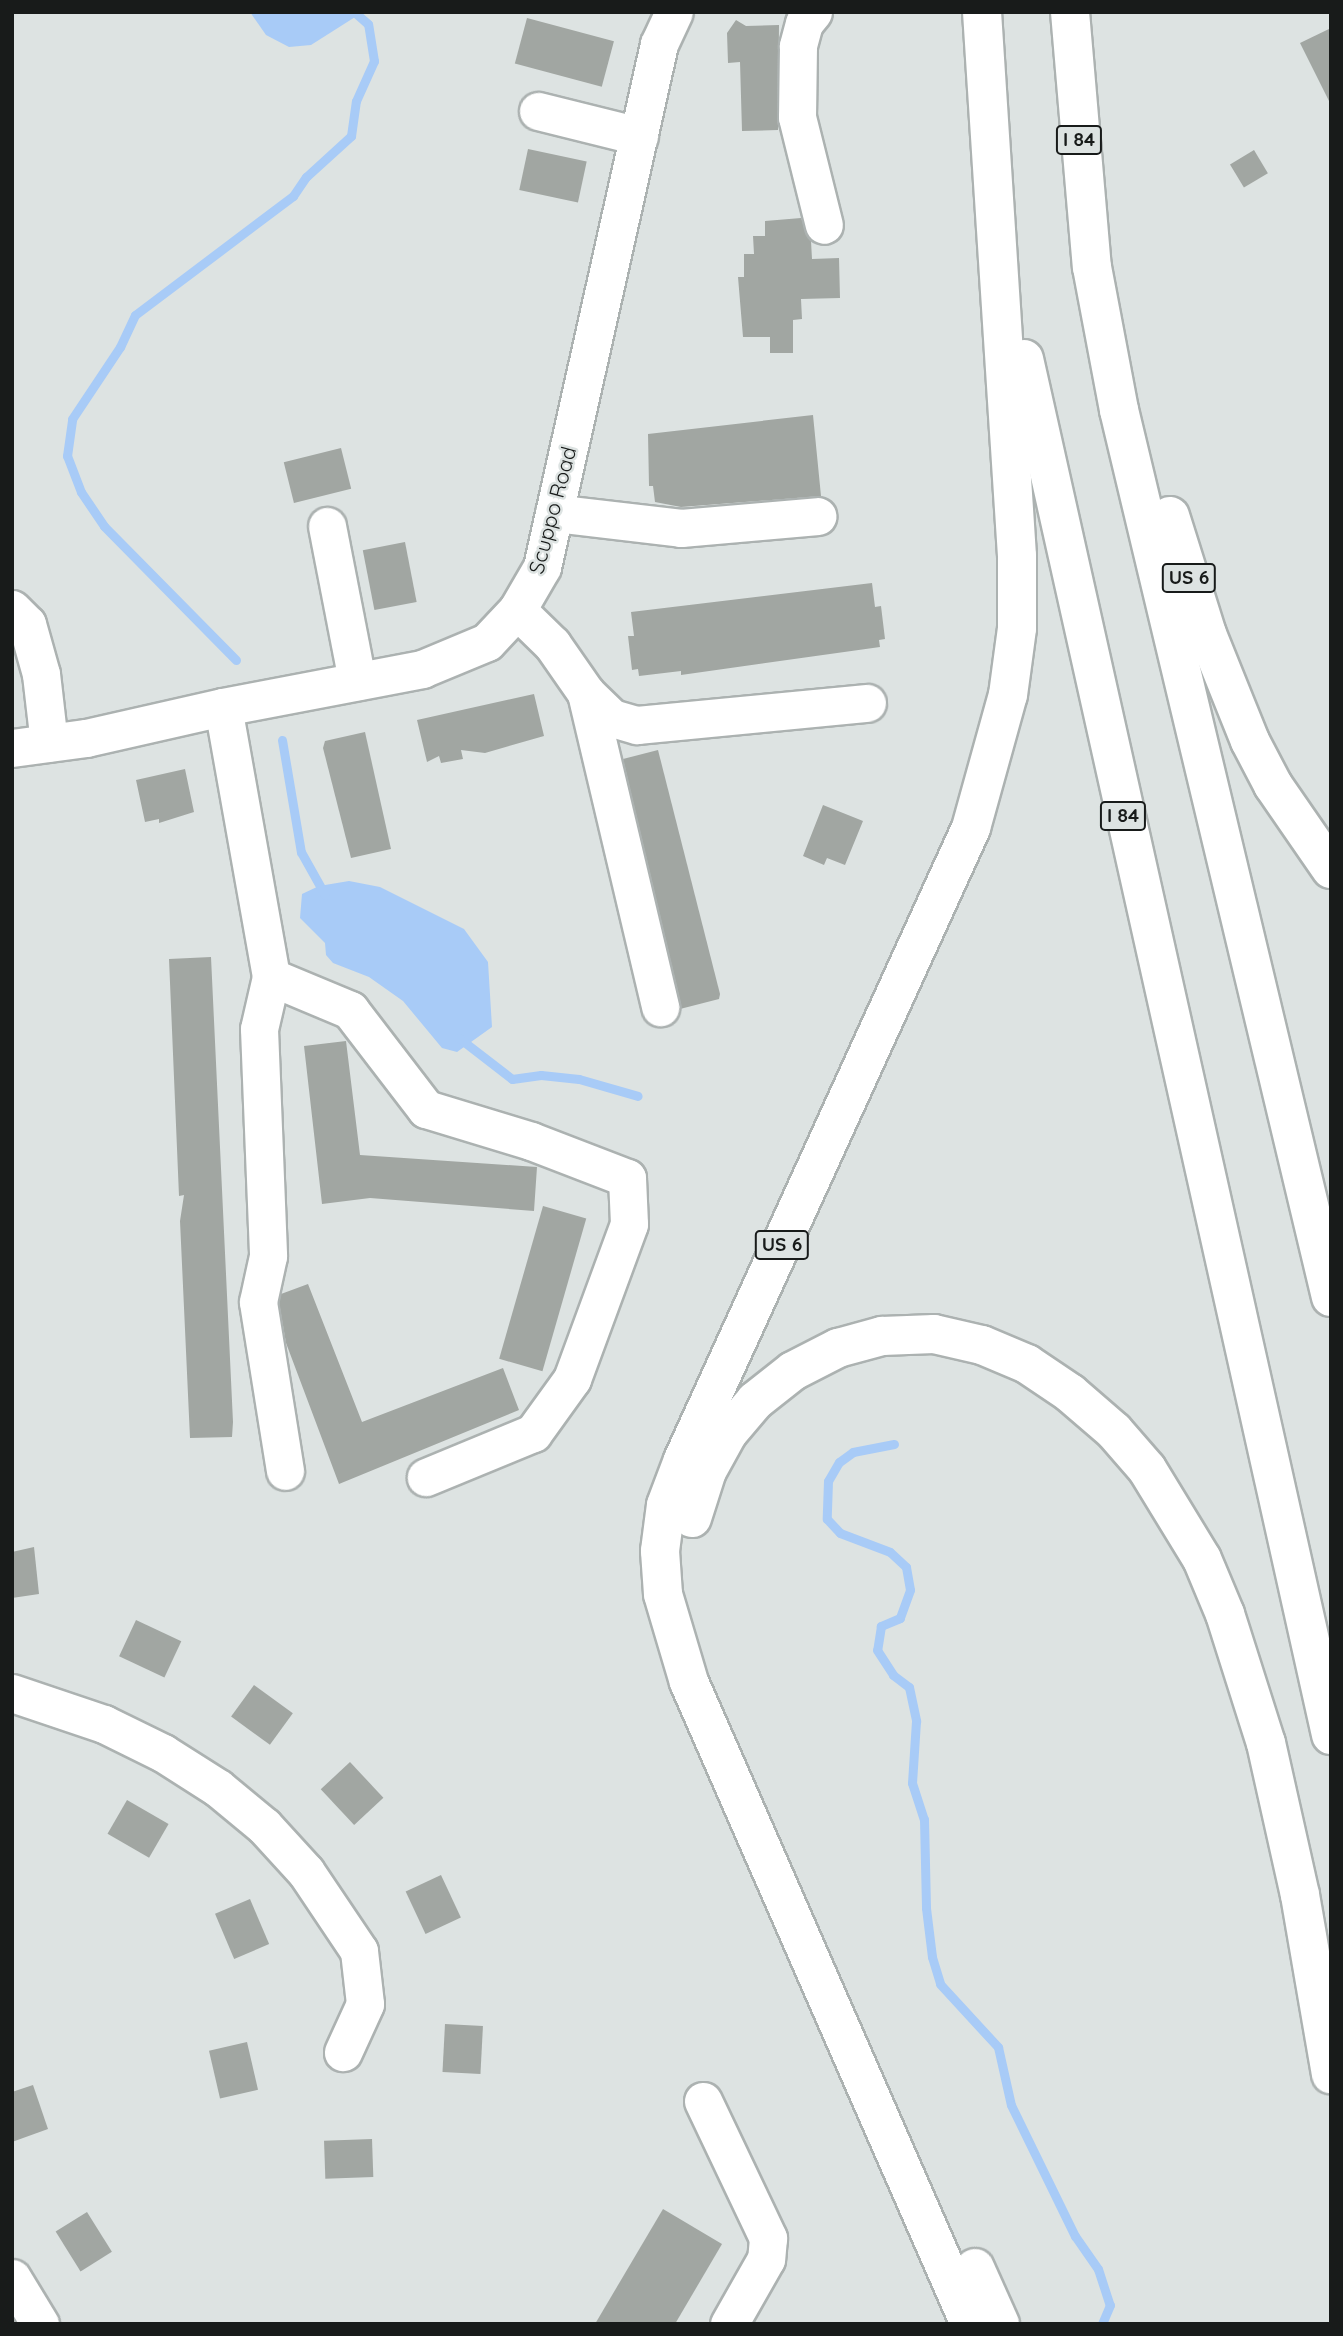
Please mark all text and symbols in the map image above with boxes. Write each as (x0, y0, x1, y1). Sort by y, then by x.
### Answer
road number: I 84 (1054, 124, 1104, 156)
street label: Scuppo Road (523, 444, 581, 576)
road number: US 6 (1161, 562, 1217, 594)
road number: I 84 (1098, 800, 1148, 832)
road number: US 6 (754, 1230, 810, 1260)

